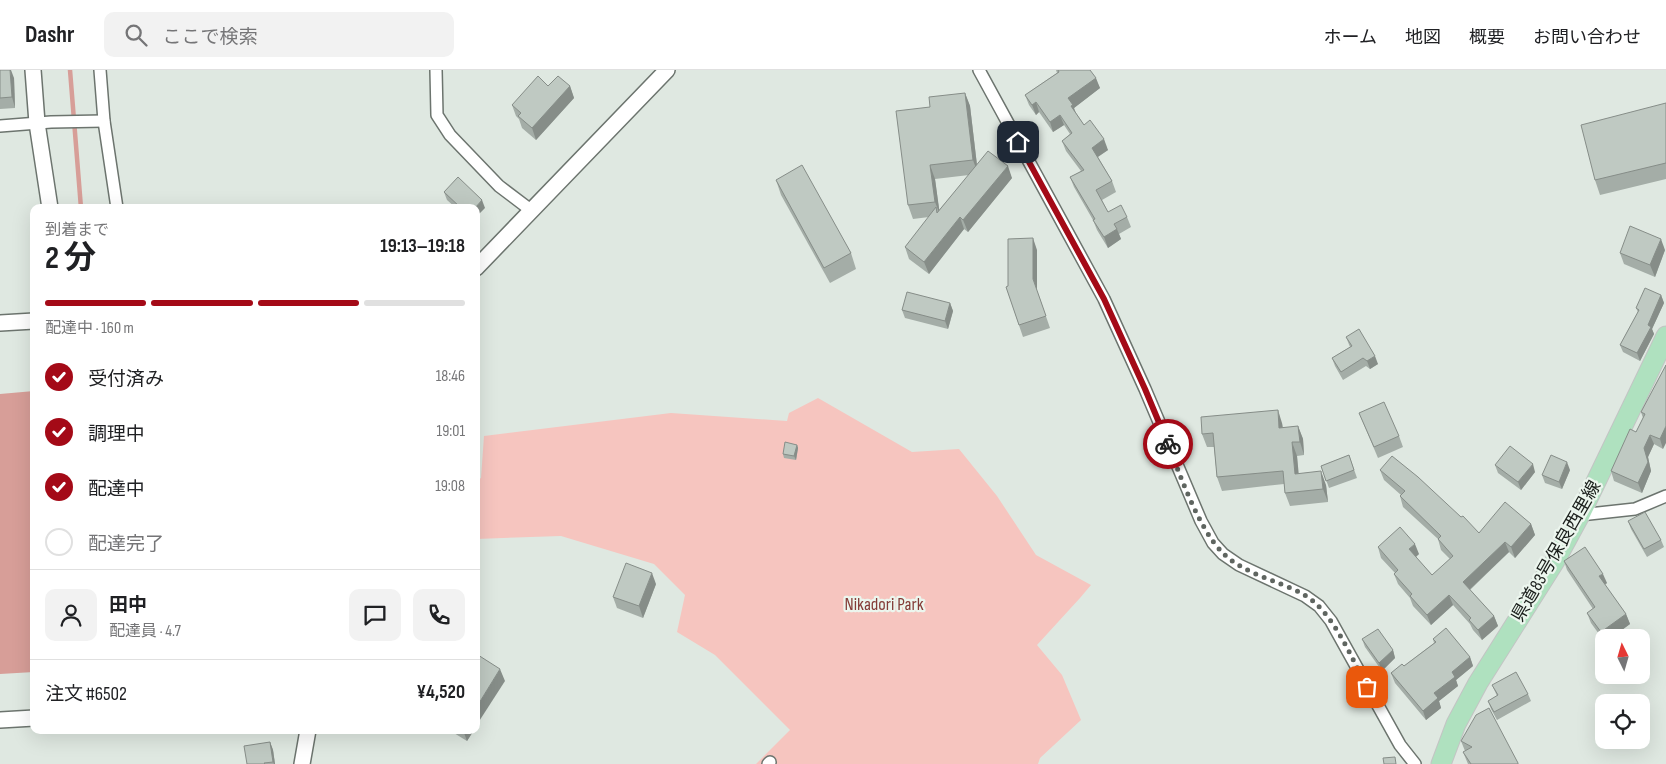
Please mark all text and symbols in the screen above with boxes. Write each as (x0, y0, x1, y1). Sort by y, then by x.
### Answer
search box (104, 12, 454, 57)
text: Dashr (25, 20, 74, 49)
icon: search (122, 21, 150, 49)
text: ここで検索 (162, 26, 257, 49)
text: ホーム (1324, 27, 1377, 48)
text: 地図 (1405, 27, 1441, 48)
text: 概要 (1469, 27, 1505, 48)
text: お問い合わせ (1533, 27, 1641, 48)
pin (997, 121, 1039, 163)
icon: home (1004, 128, 1032, 156)
text: 到着まで (45, 221, 109, 240)
text: 19:13–19:18 (380, 235, 465, 258)
text: 2 分 (45, 239, 96, 278)
text: 配達中 · 160 m (45, 319, 134, 338)
icon: check (45, 363, 73, 391)
text: 18:46 (436, 367, 465, 386)
text: 受付済み (88, 368, 164, 391)
icon: check (45, 418, 73, 446)
courier (1143, 419, 1193, 469)
text: 19:01 (437, 422, 465, 441)
text: 調理中 (88, 423, 145, 446)
icon: bike (1154, 430, 1182, 458)
icon: check (45, 473, 73, 501)
text: 19:08 (435, 477, 465, 496)
street label: 県道83号保良西里線 (1507, 477, 1605, 626)
text: 配達中 (88, 478, 145, 501)
text: 配達完了 (88, 533, 164, 556)
button: person (45, 589, 97, 641)
button: chat (349, 589, 401, 641)
button: phone (413, 589, 465, 641)
text: 田中 (109, 594, 147, 617)
park label: Nikadori Park (844, 594, 924, 615)
text: 配達員 · 4.7 (109, 622, 181, 641)
north arrow (1595, 629, 1650, 684)
map controls (1595, 629, 1650, 749)
pin (1346, 666, 1388, 708)
icon: bag (1353, 673, 1381, 701)
text: ¥4,520 (416, 681, 465, 704)
text: 注文 #6502 (45, 683, 127, 706)
button: locate (1595, 694, 1650, 749)

